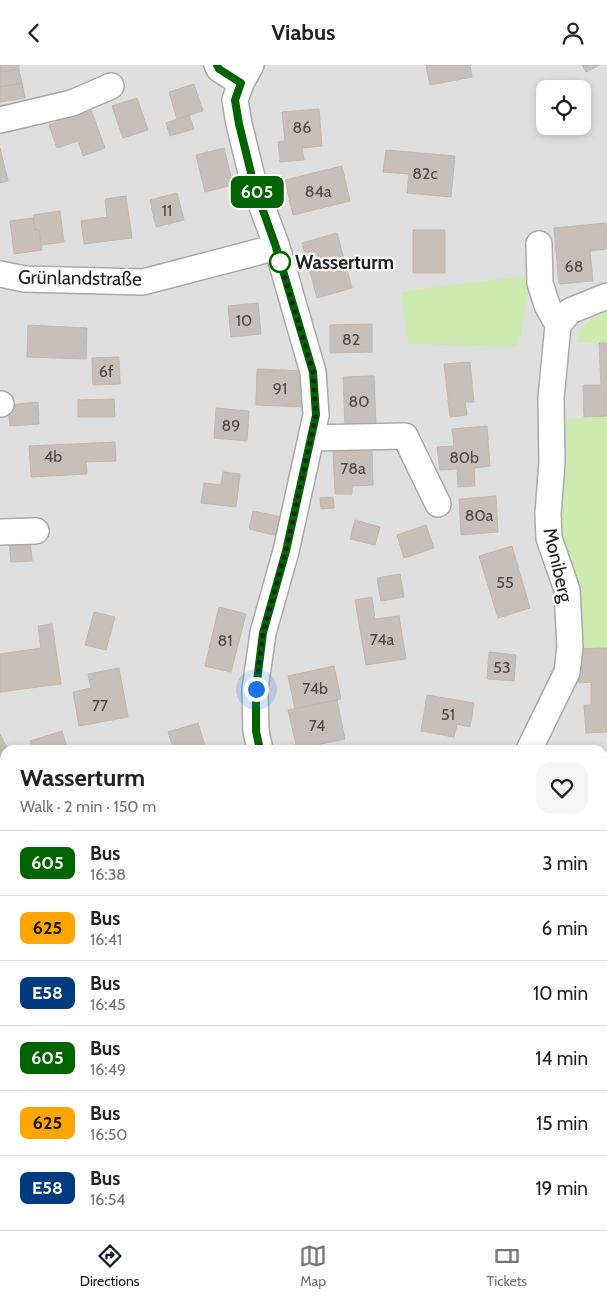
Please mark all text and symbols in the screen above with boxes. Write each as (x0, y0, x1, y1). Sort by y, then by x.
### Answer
icon: back (20, 19, 48, 47)
text: Viabus (272, 19, 335, 46)
icon: person (559, 19, 587, 47)
map controls (536, 80, 591, 135)
button: locate (536, 80, 591, 135)
house number: 86 (293, 118, 311, 137)
house number: 82c (412, 164, 438, 183)
line badge: 605 (228, 176, 286, 208)
text: 605 (241, 181, 273, 203)
house number: 84a (305, 182, 332, 201)
house number: 11 (162, 201, 172, 220)
marker: Wasserturm (269, 251, 291, 273)
place label: Wasserturm (295, 251, 394, 274)
house number: 68 (565, 257, 583, 276)
street label: Grünlandstraße (18, 265, 142, 291)
house number: 10 (236, 311, 252, 330)
house number: 82 (342, 330, 360, 349)
house number: 6f (99, 362, 114, 381)
house number: 91 (273, 379, 287, 398)
house number: 80 (349, 392, 369, 411)
house number: 89 (222, 416, 240, 435)
house number: 4b (44, 447, 62, 466)
house number: 80b (449, 448, 479, 467)
house number: 78a (340, 459, 366, 478)
house number: 80a (465, 506, 494, 525)
street label: Moniberg (538, 525, 578, 605)
house number: 55 (496, 573, 514, 592)
house number: 74a (370, 630, 395, 649)
house number: 81 (218, 631, 232, 650)
house number: 53 (493, 658, 511, 677)
your location (244, 677, 269, 702)
house number: 74b (302, 679, 328, 698)
house number: 77 (92, 696, 108, 715)
house number: 51 (441, 705, 455, 724)
house number: 74 (309, 716, 325, 735)
button: heart (536, 762, 588, 814)
text: Wasserturm (20, 763, 145, 792)
text: Walk · 2 min · 150 m (20, 797, 156, 816)
text: Bus (90, 842, 120, 865)
text: 605 (31, 852, 64, 874)
text: 3 min (542, 852, 588, 875)
text: 16:38 (90, 865, 126, 884)
text: Bus (90, 907, 120, 930)
text: 625 (33, 917, 62, 939)
text: 6 min (542, 917, 588, 940)
text: 16:41 (90, 930, 122, 949)
text: Bus (90, 972, 120, 995)
text: E58 (32, 982, 63, 1004)
text: 10 min (533, 982, 588, 1005)
text: 16:45 (90, 995, 126, 1014)
text: Bus (90, 1037, 120, 1060)
text: 605 (31, 1047, 64, 1069)
text: 14 min (535, 1047, 588, 1070)
text: 16:49 (90, 1060, 126, 1079)
text: Bus (90, 1102, 120, 1125)
text: 625 (33, 1112, 62, 1134)
text: 15 min (536, 1112, 588, 1135)
text: 16:50 (90, 1125, 127, 1144)
text: Bus (90, 1167, 120, 1190)
text: E58 (32, 1177, 63, 1199)
text: 19 min (535, 1177, 588, 1200)
text: 16:54 (90, 1190, 126, 1209)
tab: Directions (80, 1242, 140, 1290)
tab: Map (299, 1242, 327, 1290)
tab: Tickets (487, 1242, 527, 1290)

